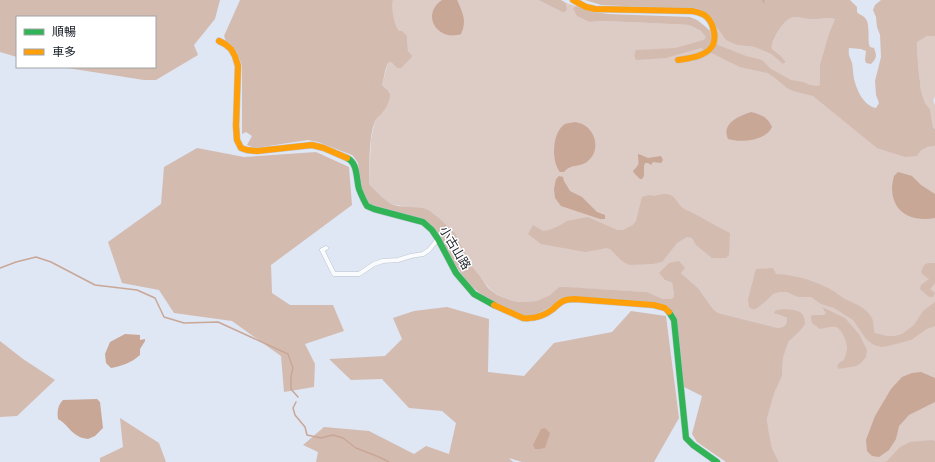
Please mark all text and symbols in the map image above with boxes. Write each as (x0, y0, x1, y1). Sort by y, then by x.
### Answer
legend (16, 16, 156, 68)
text: 順暢 (52, 25, 76, 39)
text: 車多 (52, 45, 76, 59)
street label: 小古山路 (437, 224, 473, 272)

